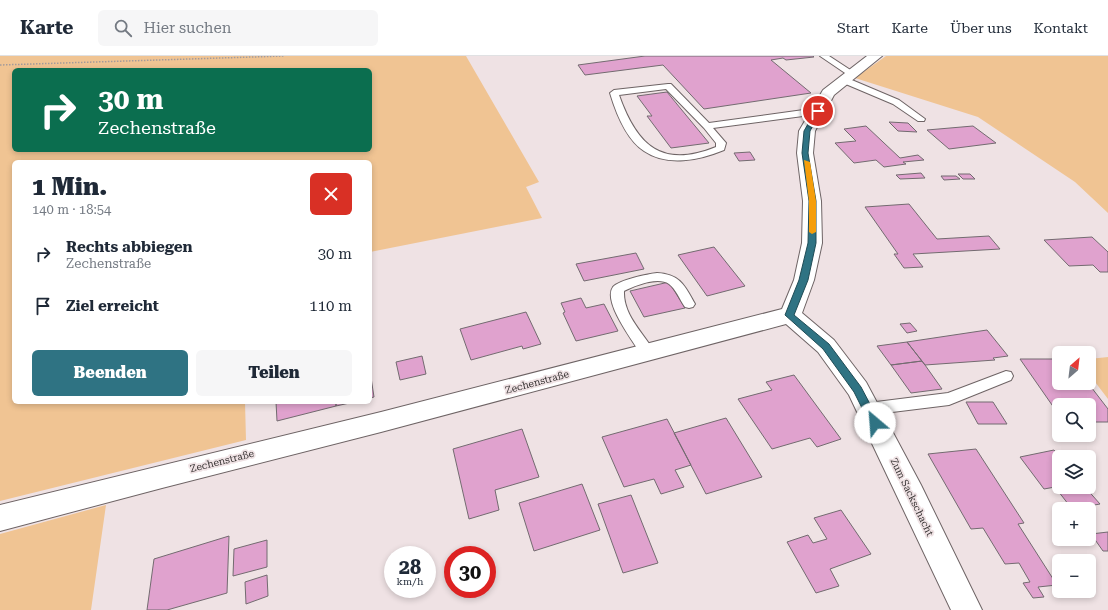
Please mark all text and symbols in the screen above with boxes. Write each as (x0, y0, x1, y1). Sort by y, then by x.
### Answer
search box (98, 10, 378, 46)
text: Karte (20, 16, 74, 39)
icon: search (112, 17, 134, 39)
text: Hier suchen (144, 19, 231, 37)
text: Start (837, 20, 870, 36)
text: Karte (892, 20, 928, 36)
text: Über uns (950, 20, 1012, 36)
text: Kontakt (1034, 20, 1088, 36)
text: 30 m (98, 83, 163, 116)
icon: right (32, 84, 84, 136)
pin (801, 94, 835, 128)
icon: arrive (807, 100, 829, 122)
text: Zechenstraße (98, 117, 216, 138)
text: 1 Min. (32, 173, 107, 201)
button: close (310, 173, 352, 215)
text: 140 m · 18:54 (32, 202, 111, 217)
text: Rechts abbiegen (66, 238, 193, 256)
icon: right (32, 243, 54, 265)
text: 30 m (318, 245, 352, 263)
text: Zechenstraße (66, 256, 151, 271)
icon: arrive (32, 295, 54, 317)
text: Ziel erreicht (66, 297, 159, 315)
text: 110 m (309, 297, 352, 315)
north arrow (1052, 346, 1096, 390)
map controls (1052, 346, 1096, 598)
button: Beenden (32, 350, 188, 396)
button: Teilen (196, 350, 352, 396)
street label: Zechenstraße (504, 368, 571, 396)
button: search (1052, 398, 1096, 442)
position arrow (854, 402, 896, 444)
street label: Zechenstraße (189, 448, 256, 474)
button: layers (1052, 450, 1096, 494)
street label: Zum Sackschacht (888, 456, 936, 538)
button: + (1052, 502, 1096, 546)
speed limit sign: 30 (444, 546, 496, 598)
button: − (1052, 554, 1096, 598)
text: 28 (399, 555, 421, 579)
text: km/h (397, 576, 423, 587)

